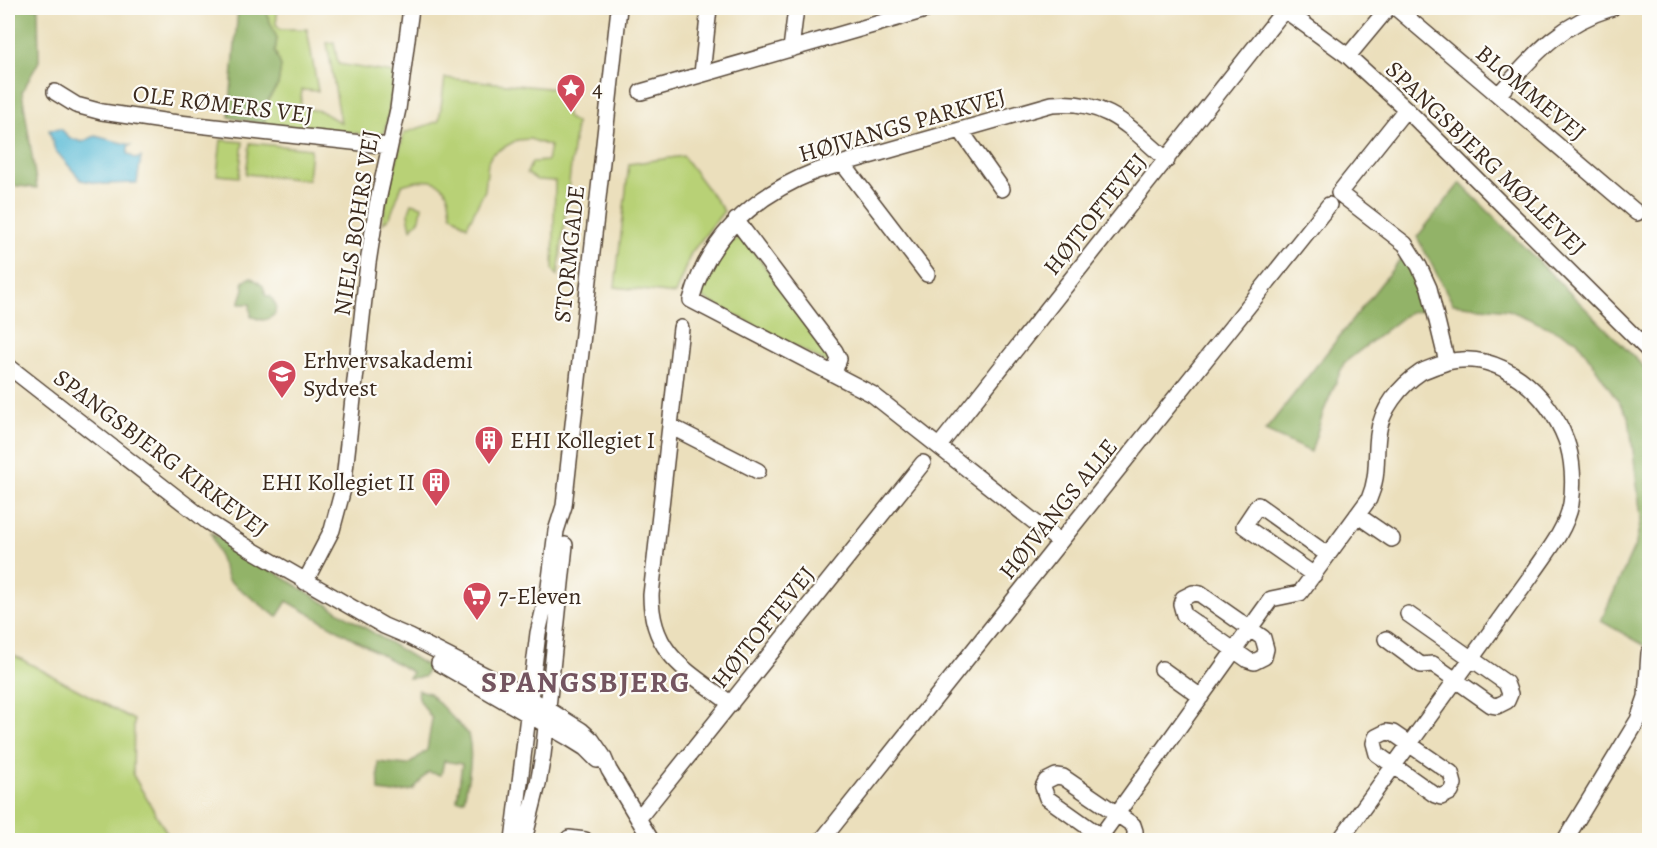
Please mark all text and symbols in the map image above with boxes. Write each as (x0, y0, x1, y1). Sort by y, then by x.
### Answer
street label: BLOMMEVEJ (1469, 37, 1593, 149)
street label: SPANGSBJERG MØLLEVEJ (1379, 54, 1593, 262)
place icon: 4 (555, 72, 587, 114)
place label: 4 (592, 72, 603, 104)
street label: OLE RØMERS VEJ (131, 77, 315, 131)
street label: HØJVANGS PARKVEJ (795, 80, 1009, 170)
street label: NIELS BOHRS VEJ (326, 128, 386, 318)
street label: HØJTOFTEVEJ (1036, 146, 1154, 282)
street label: STORMGADE (546, 184, 592, 324)
place label: Erhvervsakademi Sydvest (303, 344, 473, 404)
school or university icon: Erhvervsakademi Sydvest (266, 358, 298, 400)
street label: SPANGSBJERG KIRKEVEJ (47, 362, 275, 544)
building icon: EHI Kollegiet I (473, 424, 505, 466)
place label: EHI Kollegiet I (510, 424, 655, 456)
street label: HØJVANGS ALLE (991, 432, 1125, 586)
place label: EHI Kollegiet II (261, 466, 415, 498)
building icon: EHI Kollegiet II (420, 466, 452, 508)
street label: HØJTOFTEVEJ (704, 559, 822, 695)
supermarket icon: 7-Eleven (461, 580, 493, 622)
place label: 7-Eleven (498, 580, 581, 612)
district label: SPANGSBJERG (481, 662, 691, 702)

